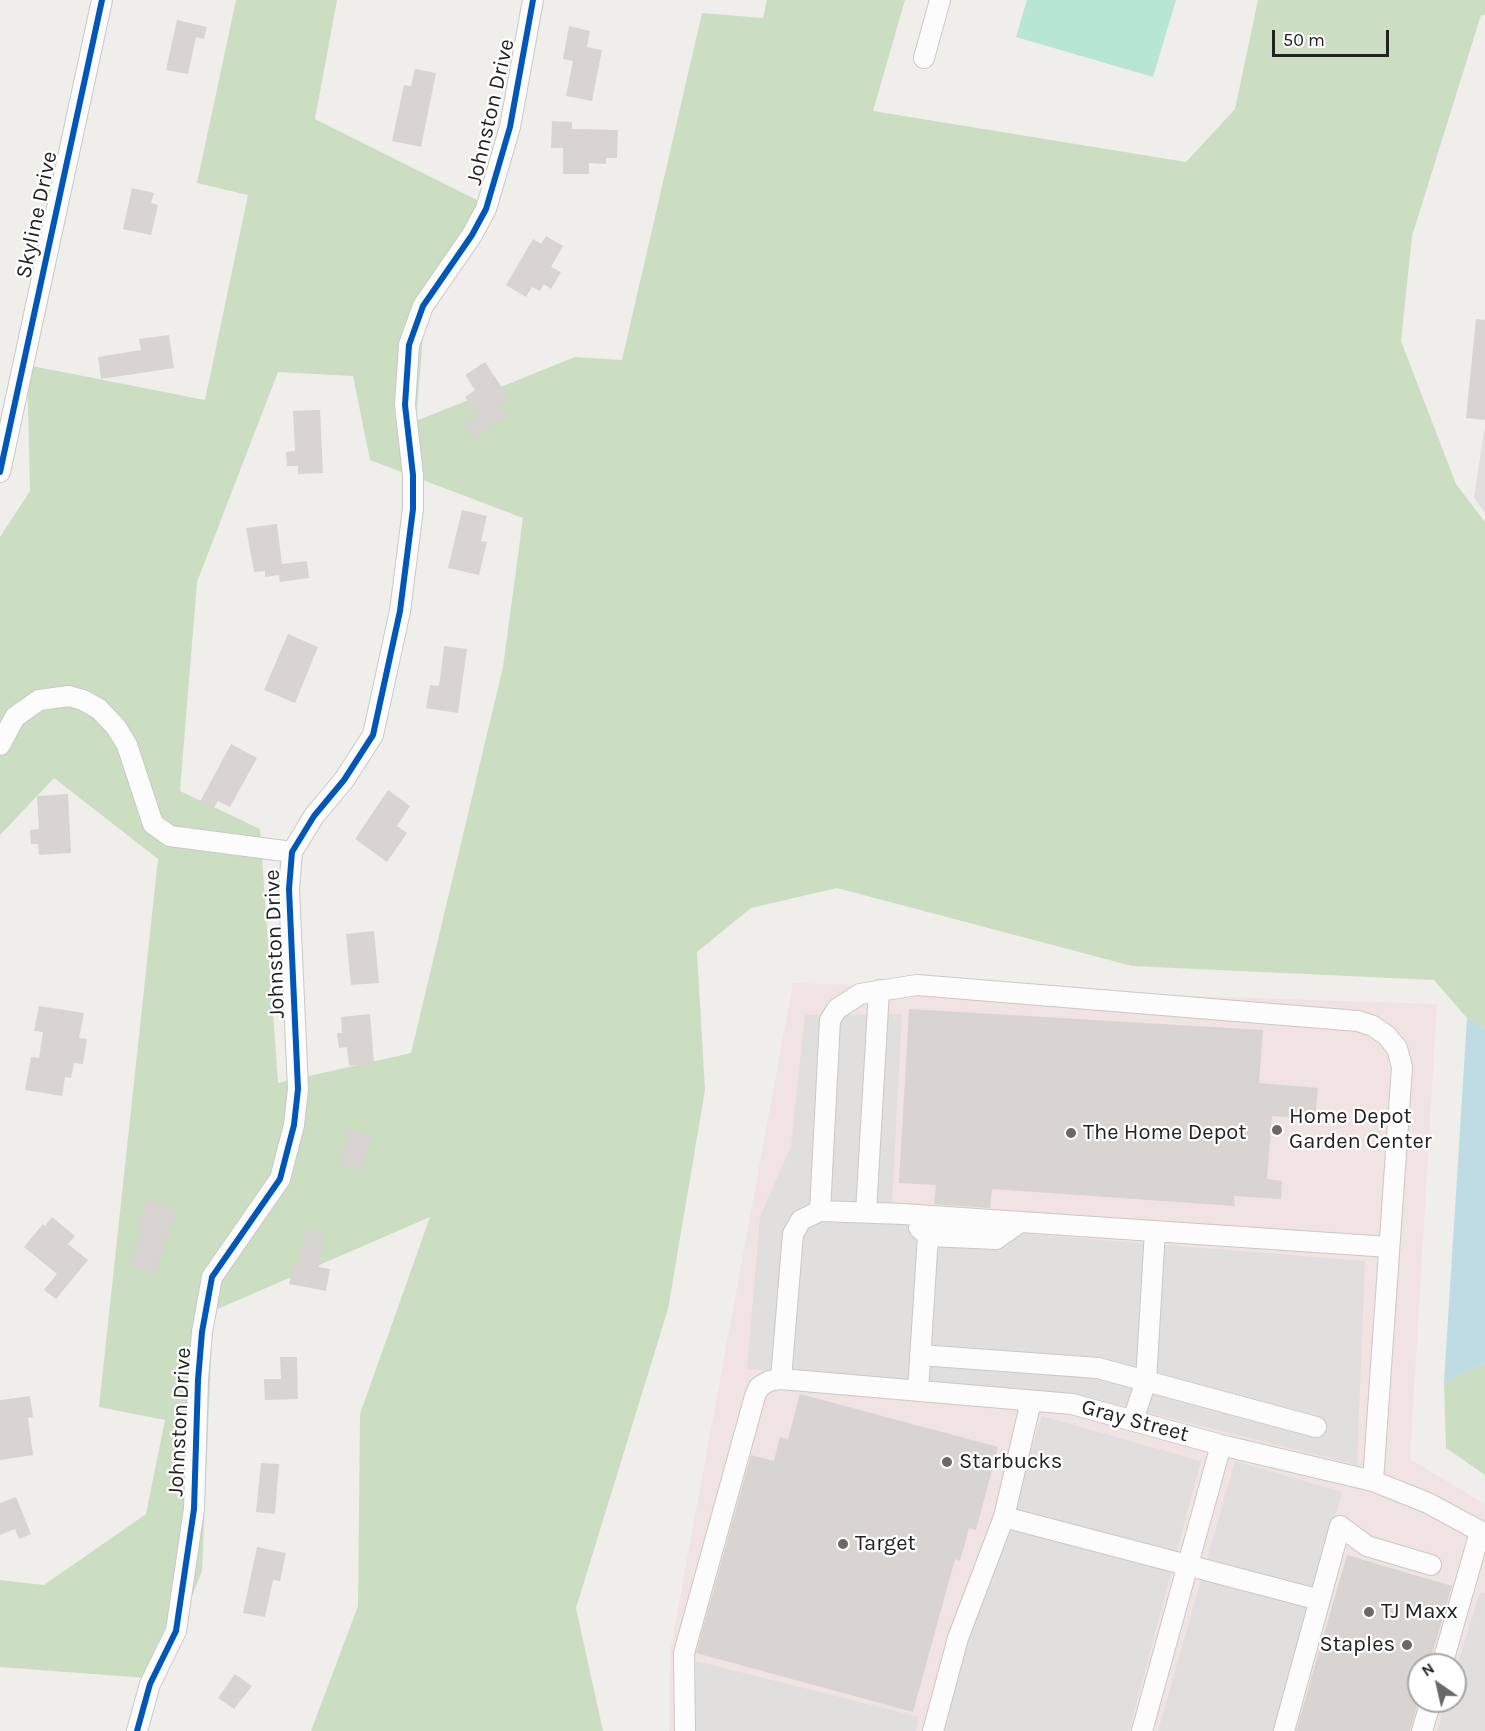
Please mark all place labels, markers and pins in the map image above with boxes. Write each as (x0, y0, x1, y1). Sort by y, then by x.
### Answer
place label: Home Depot Garden Center (1289, 1104, 1432, 1156)
place label: The Home Depot (1083, 1120, 1247, 1146)
marker: Home Depot Garden Center (1270, 1123, 1284, 1137)
marker: The Home Depot (1064, 1126, 1078, 1140)
place label: Starbucks (959, 1449, 1062, 1475)
marker: Starbucks (940, 1455, 954, 1469)
place label: Target (855, 1531, 916, 1557)
marker: Target (836, 1537, 850, 1551)
place label: TJ Maxx (1381, 1599, 1458, 1625)
marker: TJ Maxx (1362, 1605, 1376, 1619)
place label: Staples (1319, 1632, 1395, 1658)
marker: Staples (1400, 1638, 1414, 1652)

